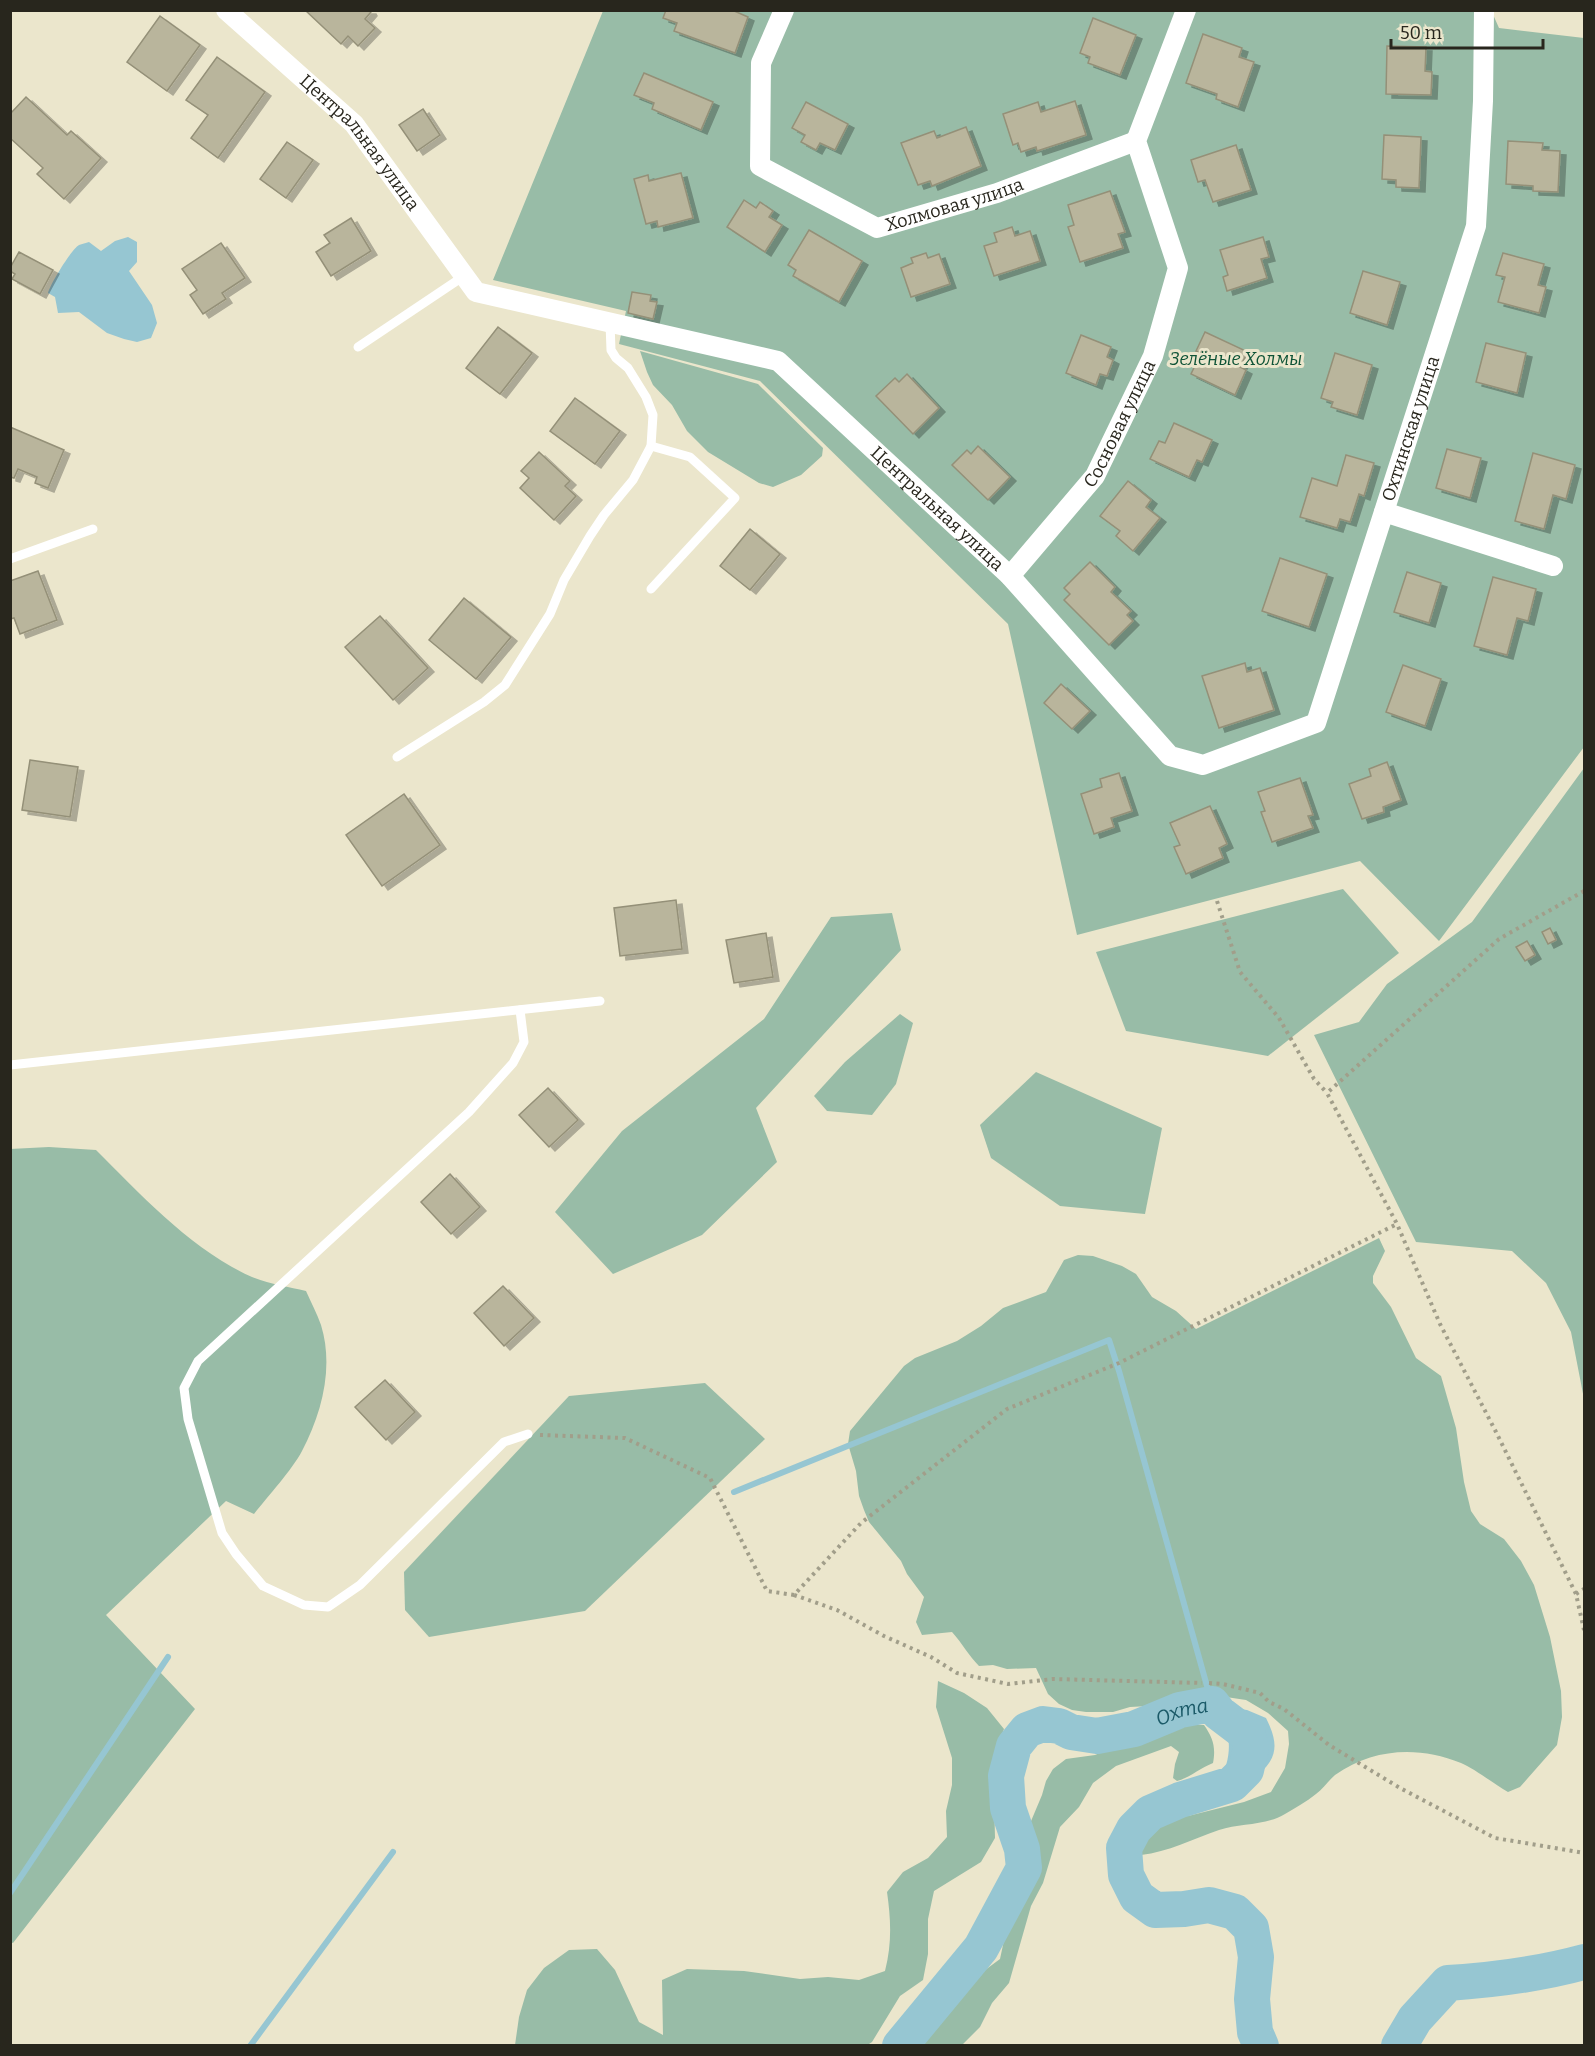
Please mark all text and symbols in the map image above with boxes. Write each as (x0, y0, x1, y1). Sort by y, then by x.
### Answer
scale bar (1391, 12, 1542, 50)
text: 50 m (1400, 22, 1442, 44)
street label: Центральная улица (295, 70, 424, 215)
street label: Холмовая улица (883, 173, 1027, 236)
park label: Зелёные Холмы (1169, 348, 1303, 370)
street label: Охтинская улица (1377, 353, 1444, 504)
street label: Сосновая улица (1079, 356, 1160, 492)
street label: Центральная улица (866, 442, 1008, 576)
water label: Охта (1152, 1693, 1210, 1731)

